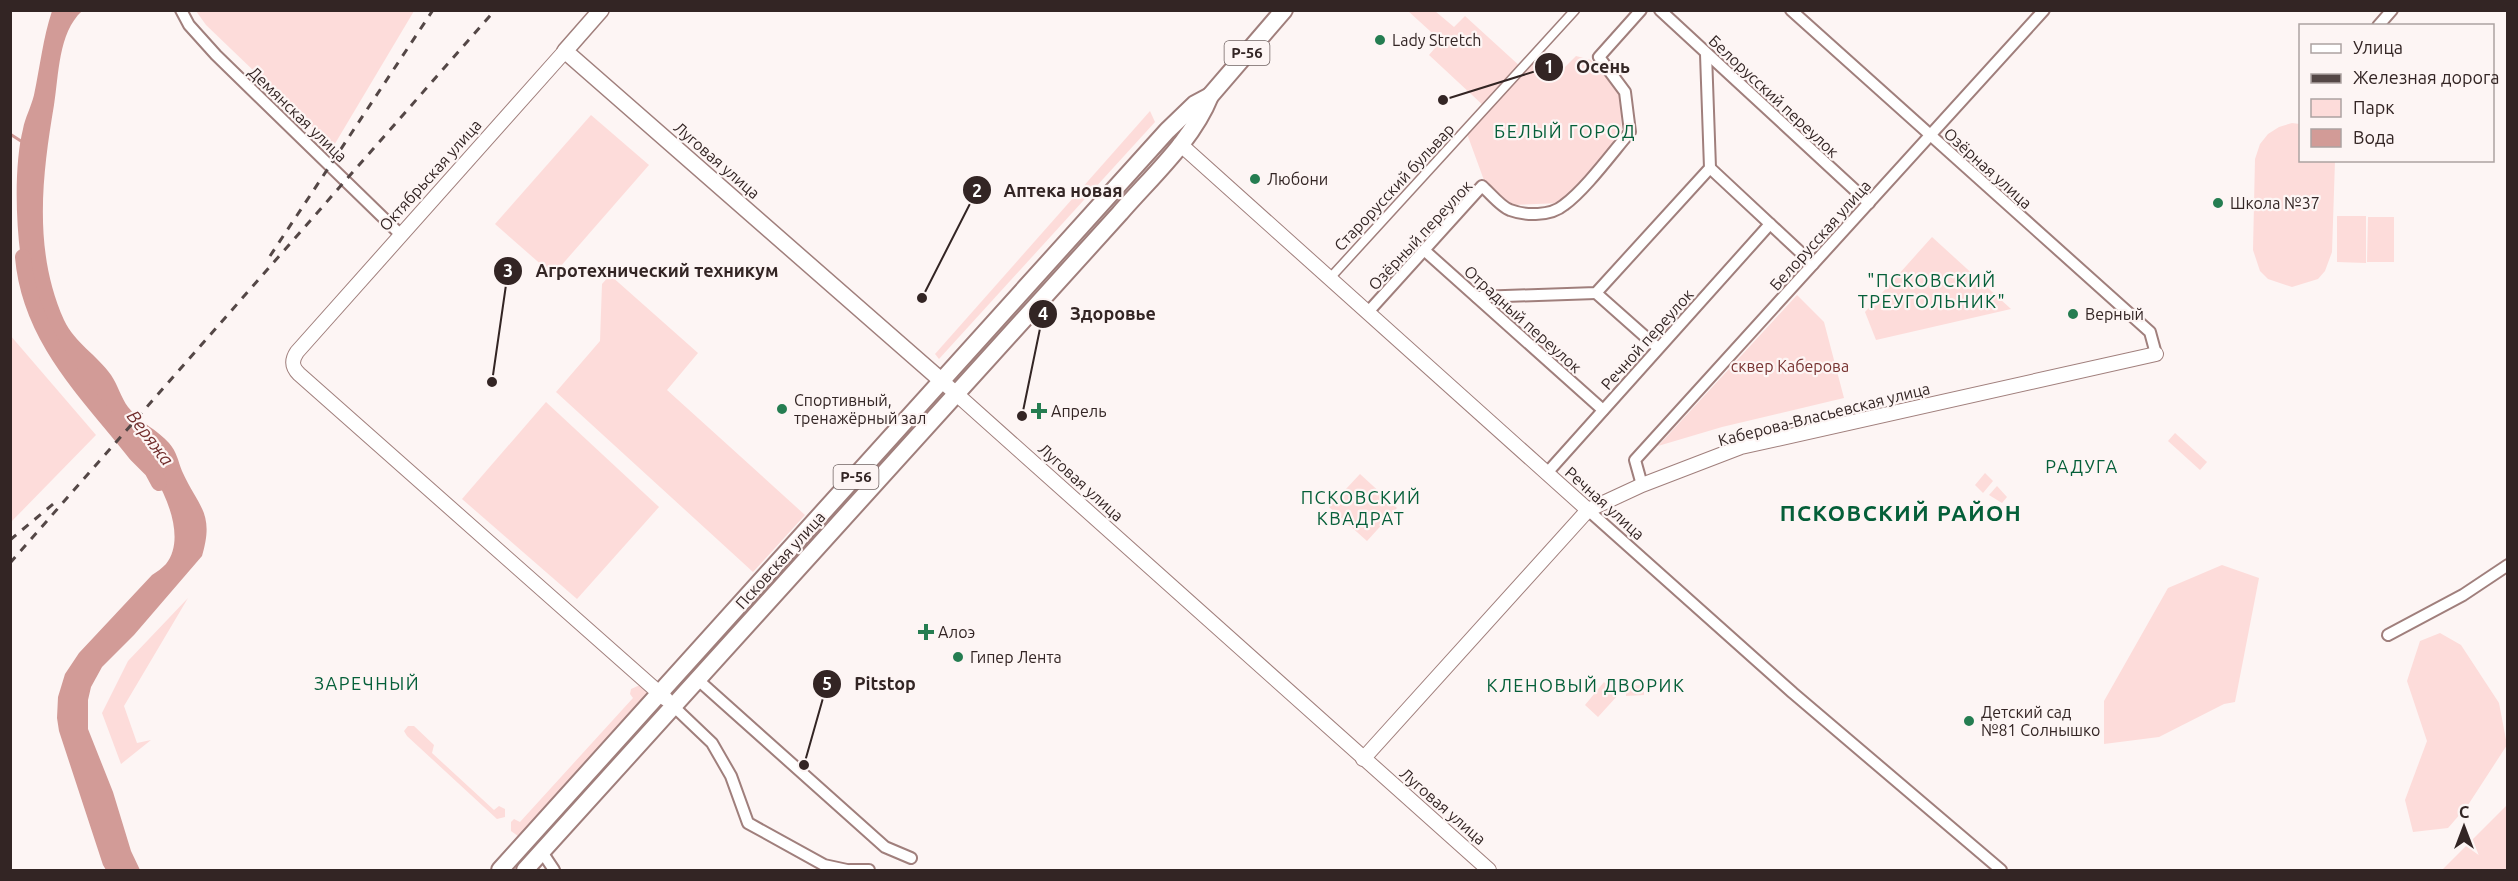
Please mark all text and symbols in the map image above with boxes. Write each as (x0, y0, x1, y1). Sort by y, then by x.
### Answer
legend (2299, 24, 2494, 162)
place label: Lady Stretch (1392, 31, 1482, 49)
street label: Белорусский переулок (1705, 31, 1843, 161)
marker: Lady Stretch (1373, 33, 1387, 47)
text: Улица (2353, 37, 2403, 57)
road number: Р-56 (1224, 41, 1270, 65)
callout: Осень (1534, 49, 1642, 85)
text: 1 (1544, 56, 1554, 76)
text: Осень (1576, 56, 1630, 76)
street label: Демянская улица (245, 63, 351, 165)
text: Железная дорога (2353, 67, 2500, 87)
text: Парк (2353, 97, 2394, 117)
street label: Октябрьская улица (375, 116, 485, 234)
street label: Луговая улица (670, 118, 764, 202)
street label: Старорусский бульвар (1330, 120, 1458, 254)
district label: БЕЛЫЙ ГОРОД (1494, 121, 1636, 141)
street label: Озёрная улица (1940, 124, 2036, 212)
text: Вода (2353, 127, 2395, 147)
place label: Любони (1267, 170, 1328, 188)
callout: Аптека новая (962, 172, 1135, 208)
marker: Любони (1248, 172, 1262, 186)
street label: Озёрный переулок (1365, 176, 1475, 294)
street label: Белорусская улица (1766, 176, 1874, 294)
text: 2 (972, 180, 982, 200)
text: Аптека новая (1004, 180, 1122, 200)
place label: Школа №37 (2230, 194, 2320, 212)
marker: Школа №37 (2211, 196, 2225, 210)
callout: Агротехнический техникум (493, 253, 790, 289)
text: 3 (503, 260, 513, 280)
text: Агротехнический техникум (536, 260, 778, 280)
street label: Отрадный переулок (1461, 262, 1585, 376)
district label: "ПСКОВСКИЙ ТРЕУГОЛЬНИК" (1858, 270, 2006, 311)
street label: Речной переулок (1597, 285, 1697, 393)
callout: Здоровье (1028, 296, 1168, 332)
text: 4 (1038, 303, 1048, 323)
text: Здоровье (1070, 303, 1156, 323)
place label: Верный (2085, 305, 2144, 323)
marker: Верный (2066, 307, 2080, 321)
park label: сквер Каберова (1731, 357, 1849, 375)
street label: Каберова-Власьевская улица (1716, 379, 1932, 449)
place label: Спортивный, тренажёрный зал (794, 391, 926, 427)
marker: Спортивный, тренажёрный зал (775, 402, 789, 416)
place label: Апрель (1051, 402, 1106, 420)
marker: Апрель (1032, 404, 1046, 418)
water label: Веряжа (124, 406, 178, 469)
street label: Луговая улица (1035, 439, 1127, 525)
district label: РАДУГА (2045, 456, 2119, 476)
street label: Речная улица (1562, 463, 1648, 543)
road number: Р-56 (834, 465, 878, 489)
district label: ПСКОВСКИЙ КВАДРАТ (1301, 487, 1421, 528)
district label: ПСКОВСКИЙ РАЙОН (1780, 500, 2022, 525)
street label: Псковская улица (732, 508, 828, 612)
place label: Алоэ (938, 623, 975, 641)
marker: Алоэ (919, 625, 933, 639)
place label: Гипер Лента (970, 648, 1062, 666)
marker: Гипер Лента (951, 650, 965, 664)
callout: Pitstop (812, 666, 928, 702)
district label: ЗАРЕЧНЫЙ (314, 673, 420, 693)
text: 5 (822, 673, 832, 693)
text: Pitstop (854, 673, 916, 693)
district label: КЛЕНОВЫЙ ДВОРИК (1487, 675, 1685, 695)
place label: Детский сад №81 Солнышко (1981, 703, 2100, 739)
marker: Детский сад №81 Солнышко (1962, 714, 1976, 728)
street label: Луговая улица (1396, 764, 1490, 848)
north arrow (2434, 797, 2494, 857)
text: С (2459, 803, 2469, 821)

